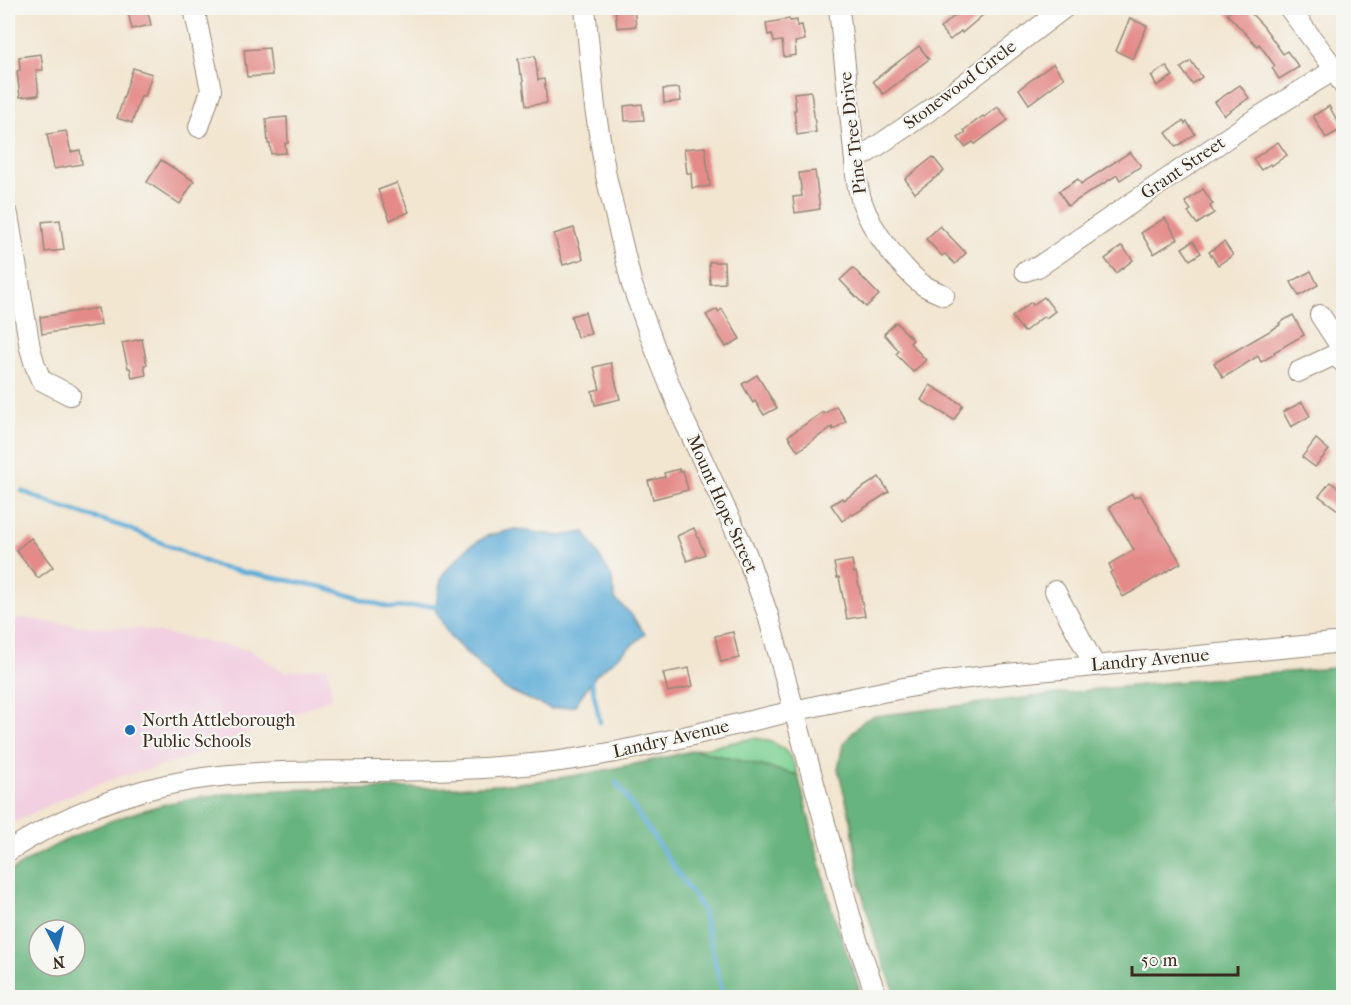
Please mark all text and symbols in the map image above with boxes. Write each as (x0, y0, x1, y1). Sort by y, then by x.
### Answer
street label: Stonewood Circle (900, 36, 1020, 134)
street label: Pine Tree Drive (835, 70, 871, 196)
street label: Grant Street (1137, 132, 1229, 204)
street label: Mount Hope Street (682, 432, 762, 577)
street label: Landry Avenue (1090, 644, 1210, 676)
place label: North Attleborough Public Schools (142, 710, 295, 752)
street label: Landry Avenue (611, 715, 731, 763)
marker: North Attleborough Public Schools (123, 723, 137, 737)
north arrow (27, 918, 87, 978)
scale bar (1132, 939, 1238, 977)
text: 50 m (1141, 950, 1178, 971)
text: N (51, 952, 66, 973)

